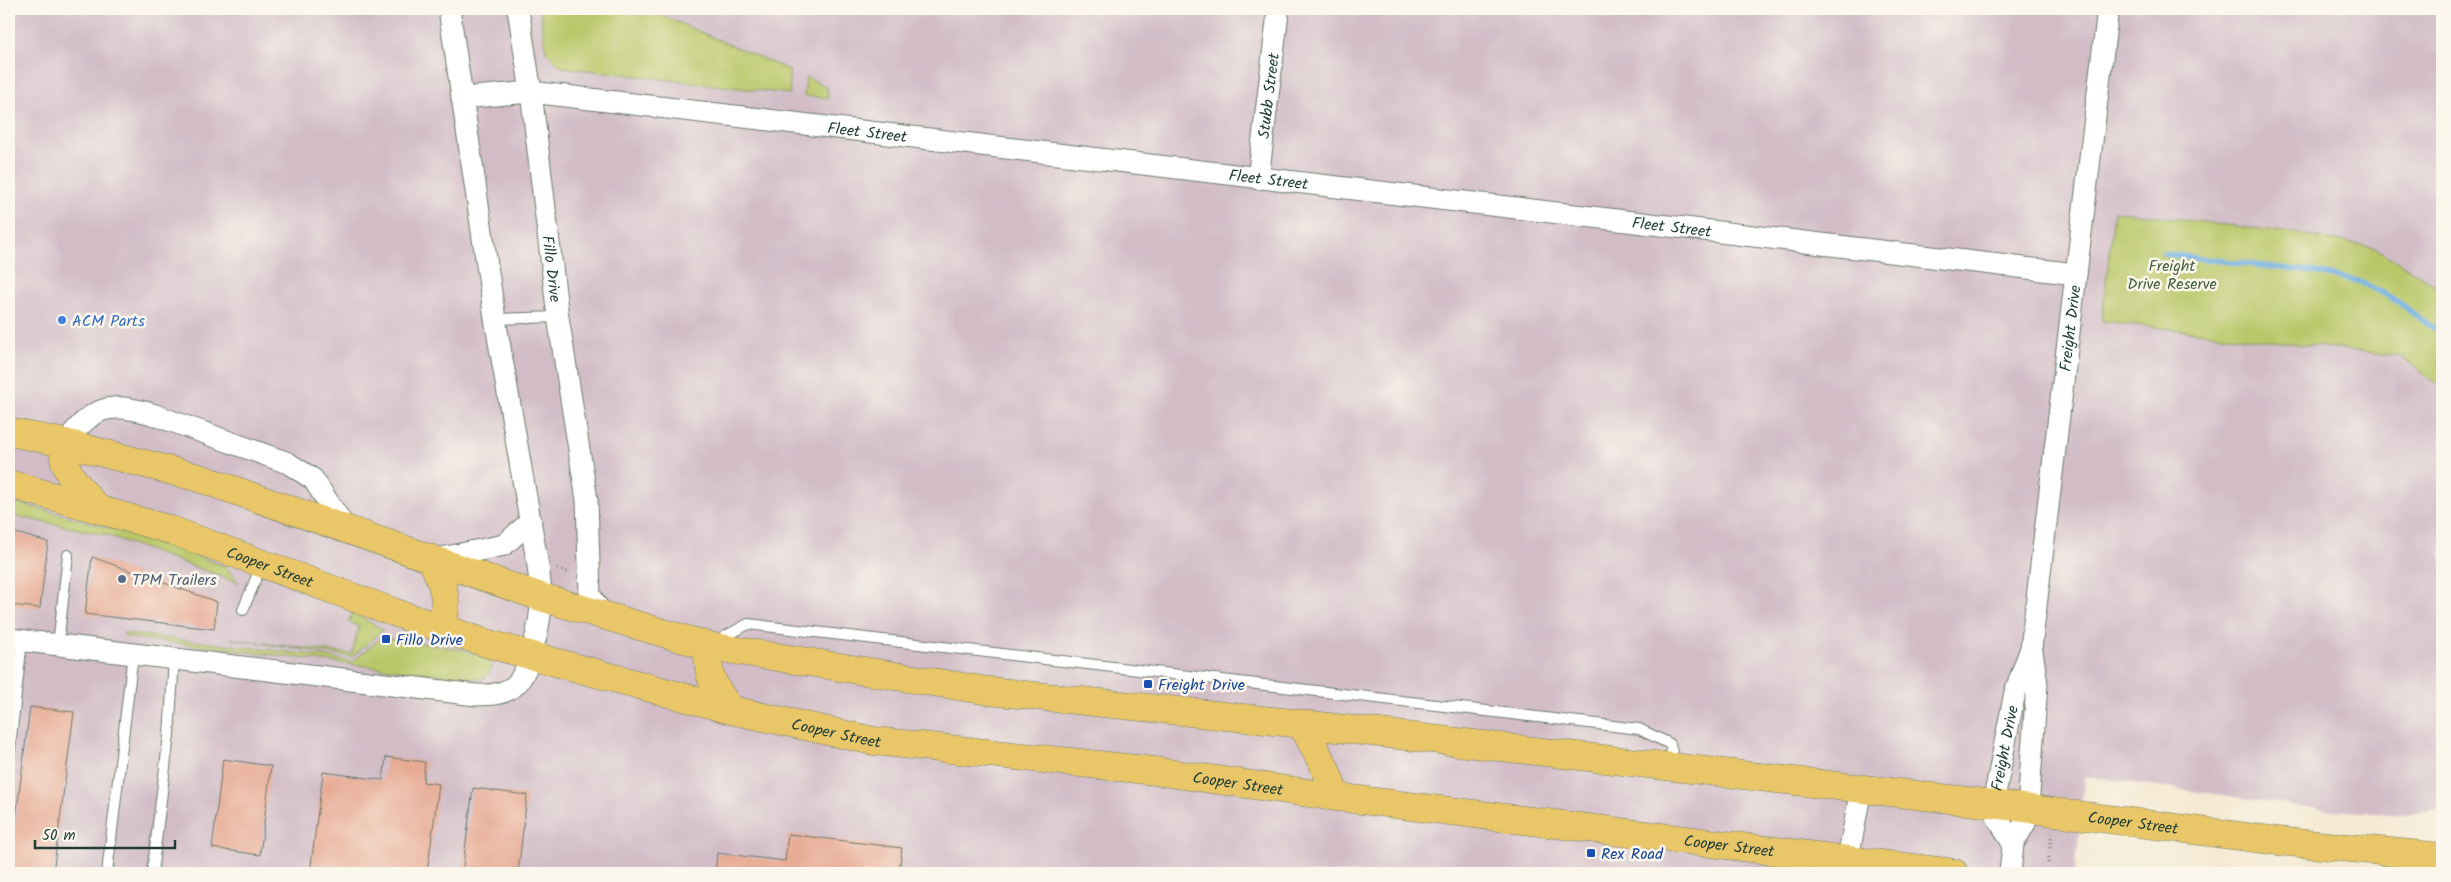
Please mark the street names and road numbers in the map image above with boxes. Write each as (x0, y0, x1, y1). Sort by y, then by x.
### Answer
street label: Stubb Street (1252, 51, 1287, 140)
street label: Fleet Street (826, 116, 909, 150)
street label: Fleet Street (1227, 163, 1310, 198)
street label: Fleet Street (1631, 211, 1714, 245)
street label: Fillo Drive (534, 234, 567, 304)
street label: Freight Drive (2053, 284, 2089, 373)
street label: Cooper Street (222, 540, 317, 596)
street label: Freight Drive (1985, 703, 2026, 793)
street label: Cooper Street (789, 712, 883, 756)
street label: Cooper Street (1191, 766, 1286, 803)
street label: Cooper Street (2086, 805, 2181, 842)
street label: Cooper Street (1682, 829, 1777, 865)

